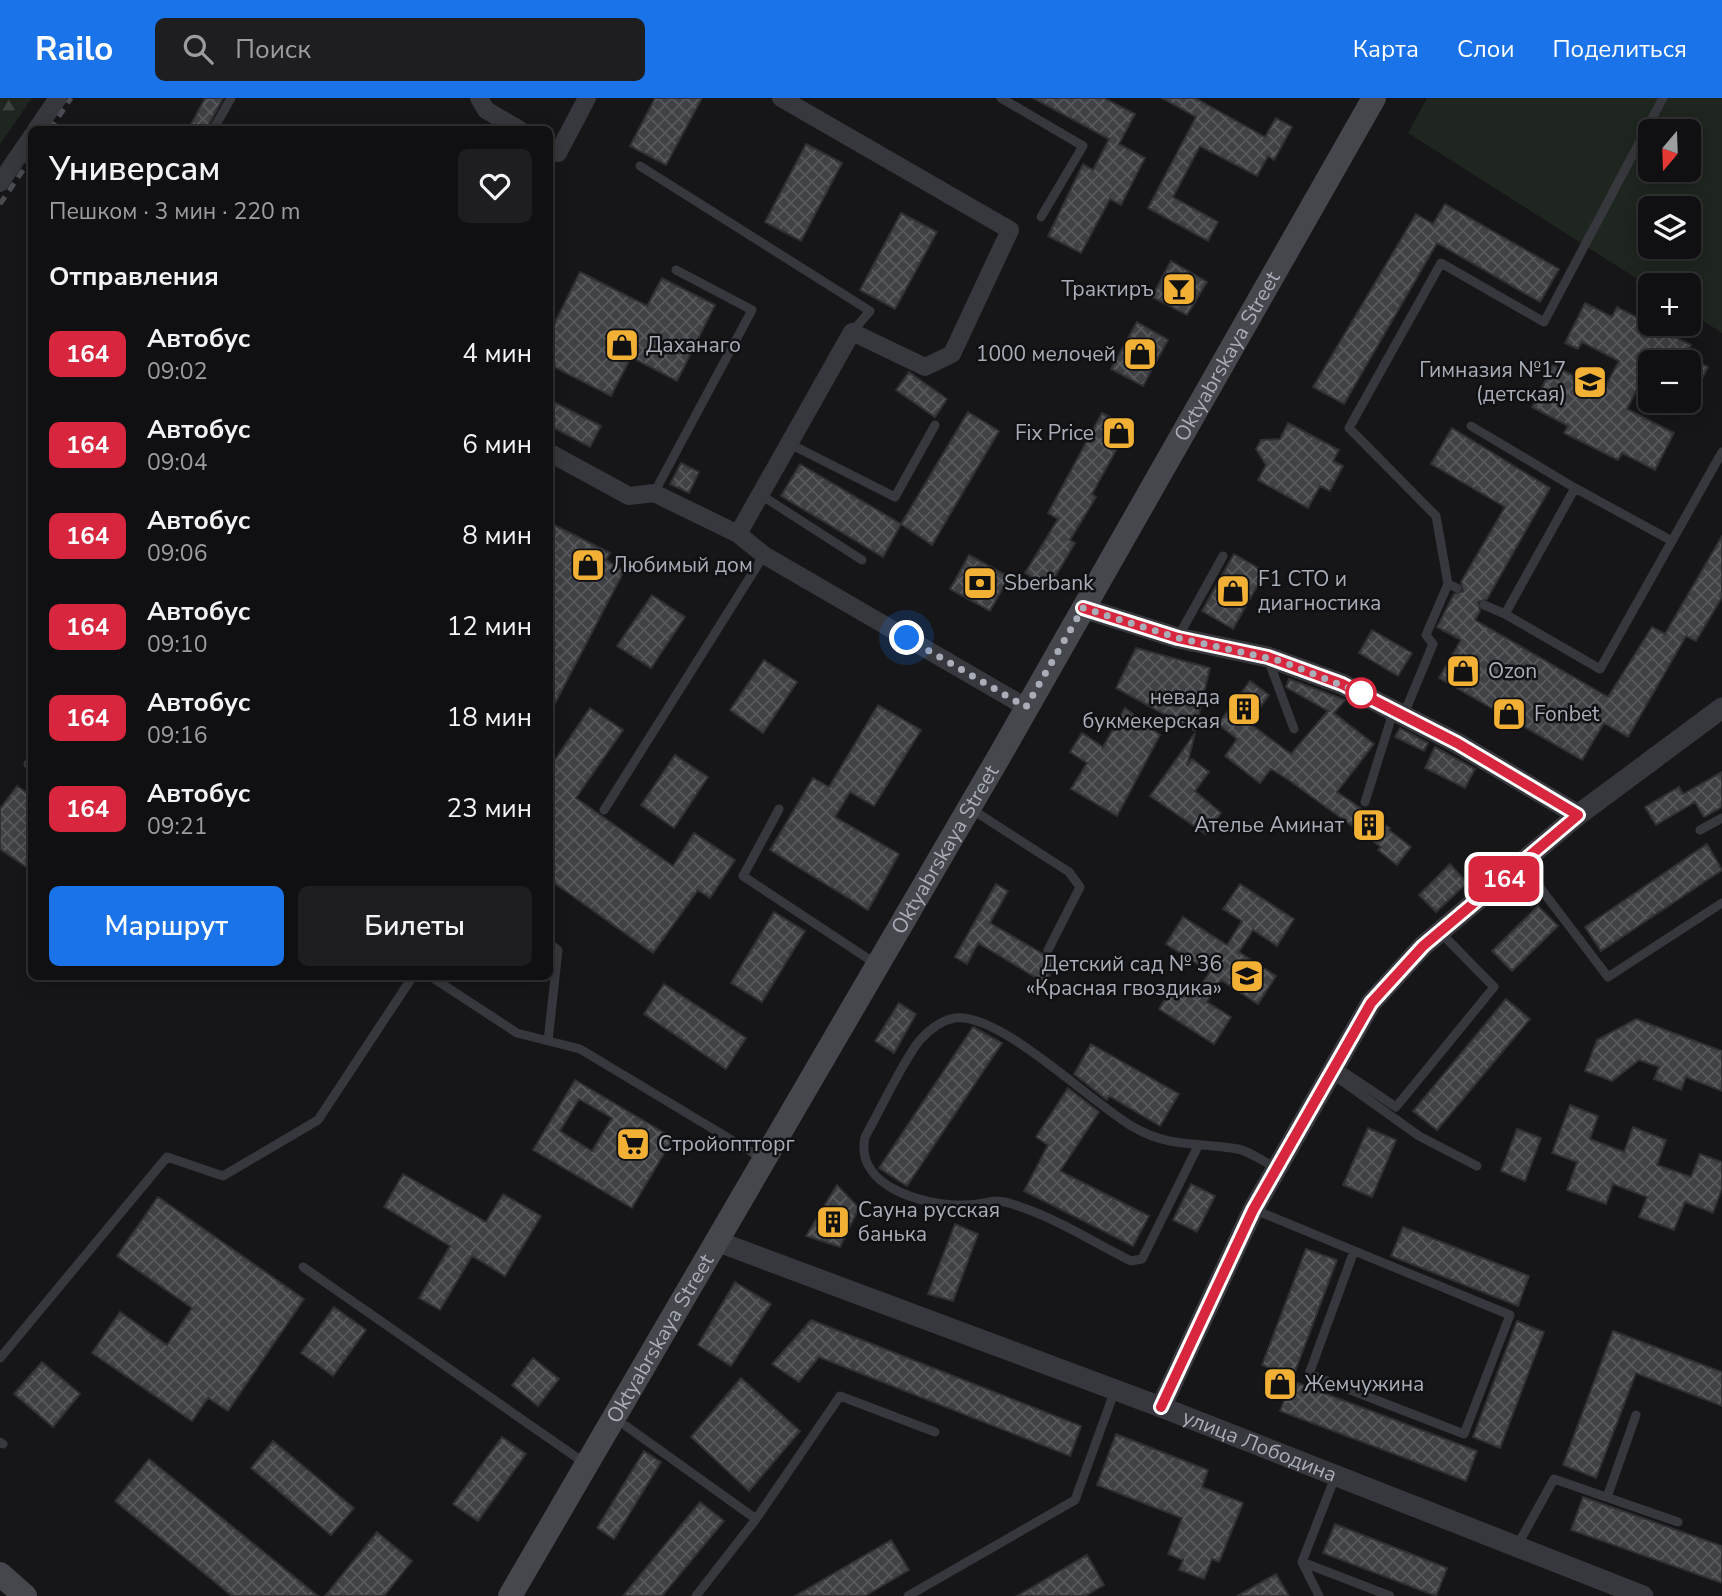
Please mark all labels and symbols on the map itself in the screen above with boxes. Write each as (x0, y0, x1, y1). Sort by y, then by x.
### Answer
north arrow (1638, 119, 1701, 182)
street label: Oktyabrskaya Street (1167, 266, 1287, 446)
bar icon: Трактиръ (1160, 270, 1198, 308)
place label: Трактиръ (1061, 275, 1154, 303)
shop icon: Даханаго (603, 326, 641, 364)
place label: Даханаго (646, 331, 741, 359)
shop icon: 1000 мелочей (1121, 335, 1159, 373)
place label: 1000 мелочей (976, 340, 1116, 368)
place label: Гимназия №17 (детская) (1419, 356, 1566, 408)
school or university icon: Гимназия №17 (детская) (1571, 363, 1609, 401)
shop icon: Fix Price (1100, 414, 1138, 452)
place label: Fix Price (1015, 419, 1094, 447)
shop icon: Любимый дом (569, 546, 607, 584)
place label: Любимый дом (612, 551, 753, 579)
bank icon: Sberbank (961, 564, 999, 602)
place label: F1 СТО и диагностика (1258, 565, 1381, 617)
place label: Sberbank (1004, 569, 1094, 597)
shop icon: F1 СТО и диагностика (1214, 572, 1252, 610)
your location (889, 620, 924, 655)
shop icon: Ozon (1444, 652, 1482, 690)
place label: Ozon (1488, 657, 1537, 685)
unlabelled marker (1346, 678, 1376, 708)
place label: невада букмекерская (1082, 683, 1220, 735)
building icon: невада букмекерская (1225, 690, 1263, 728)
shop icon: Fonbet (1490, 695, 1528, 733)
place label: Fonbet (1534, 700, 1600, 728)
street label: Oktyabrskaya Street (885, 759, 1006, 939)
building icon: Ателье Аминат (1350, 806, 1388, 844)
place label: Ателье Аминат (1194, 811, 1345, 839)
line badge: 164 (1464, 856, 1544, 902)
place label: Детский сад № 36 «Красная гвоздика» (1026, 950, 1222, 1002)
school or university icon: Детский сад № 36 «Красная гвоздика» (1228, 957, 1266, 995)
supermarket icon: Стройоптторг (614, 1125, 652, 1163)
place label: Стройоптторг (658, 1130, 795, 1158)
place label: Сауна русская банька (858, 1196, 1000, 1248)
building icon: Сауна русская банька (814, 1203, 852, 1241)
street label: Oktyabrskaya Street (600, 1248, 721, 1428)
shop icon: Жемчужина (1261, 1365, 1299, 1403)
place label: Жемчужина (1304, 1370, 1424, 1398)
street label: улица Лободина (1178, 1403, 1341, 1489)

